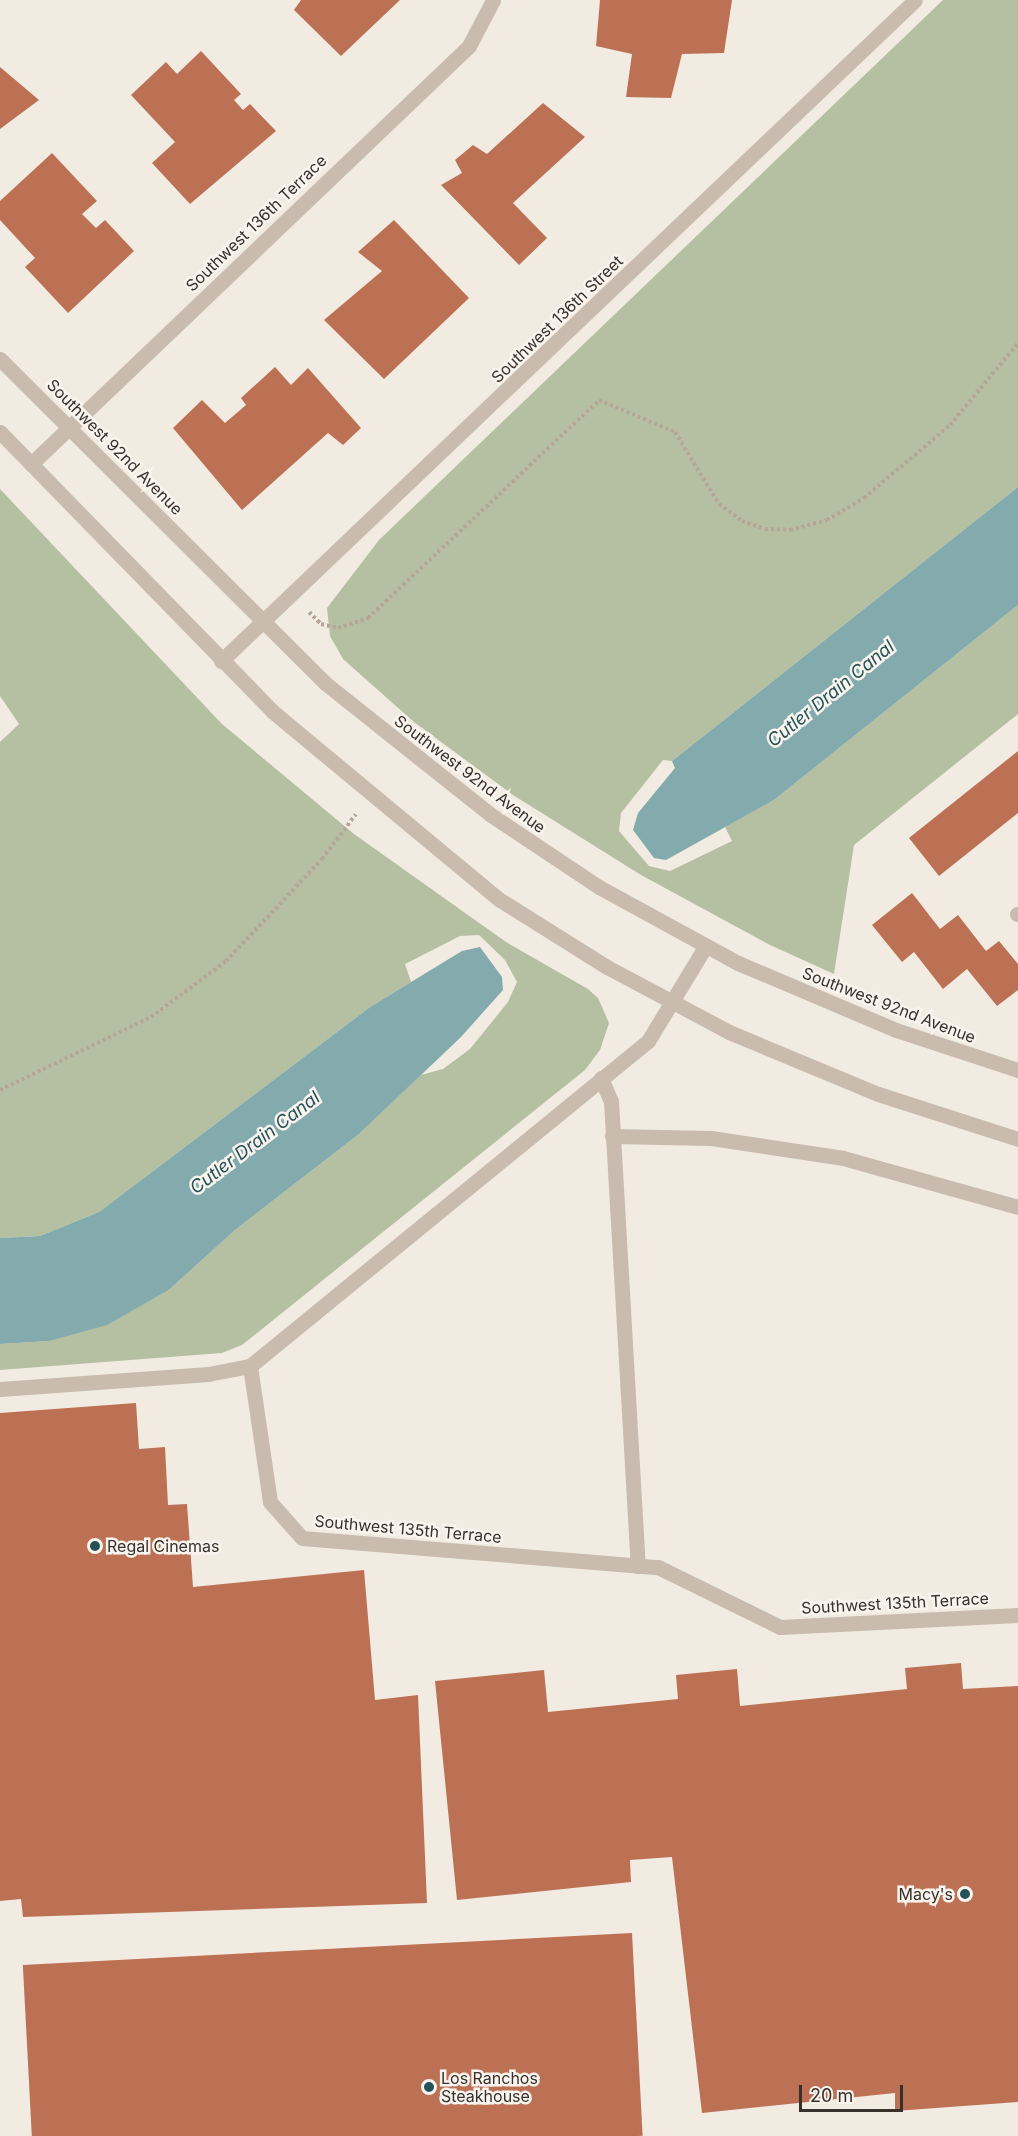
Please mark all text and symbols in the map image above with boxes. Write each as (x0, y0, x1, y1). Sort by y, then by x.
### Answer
street label: Southwest 136th Terrace (182, 151, 330, 295)
street label: Southwest 136th Street (487, 251, 627, 387)
street label: Southwest 92nd Avenue (43, 375, 187, 519)
water label: Cutler Drain Canal (763, 636, 899, 752)
street label: Southwest 92nd Avenue (391, 711, 549, 837)
street label: Southwest 92nd Avenue (800, 963, 978, 1047)
water label: Cutler Drain Canal (186, 1087, 324, 1199)
street label: Southwest 135th Terrace (314, 1511, 502, 1547)
place label: Regal Cinemas (107, 1536, 219, 1556)
marker: Regal Cinemas (88, 1539, 102, 1553)
street label: Southwest 135th Terrace (801, 1588, 989, 1618)
place label: Macy's (898, 1884, 953, 1904)
marker: Macy's (958, 1887, 972, 1901)
place label: Los Ranchos Steakhouse (441, 2068, 538, 2106)
scale bar (802, 2073, 906, 2111)
marker: Los Ranchos Steakhouse (422, 2080, 436, 2094)
text: 20 m (810, 2085, 853, 2106)

